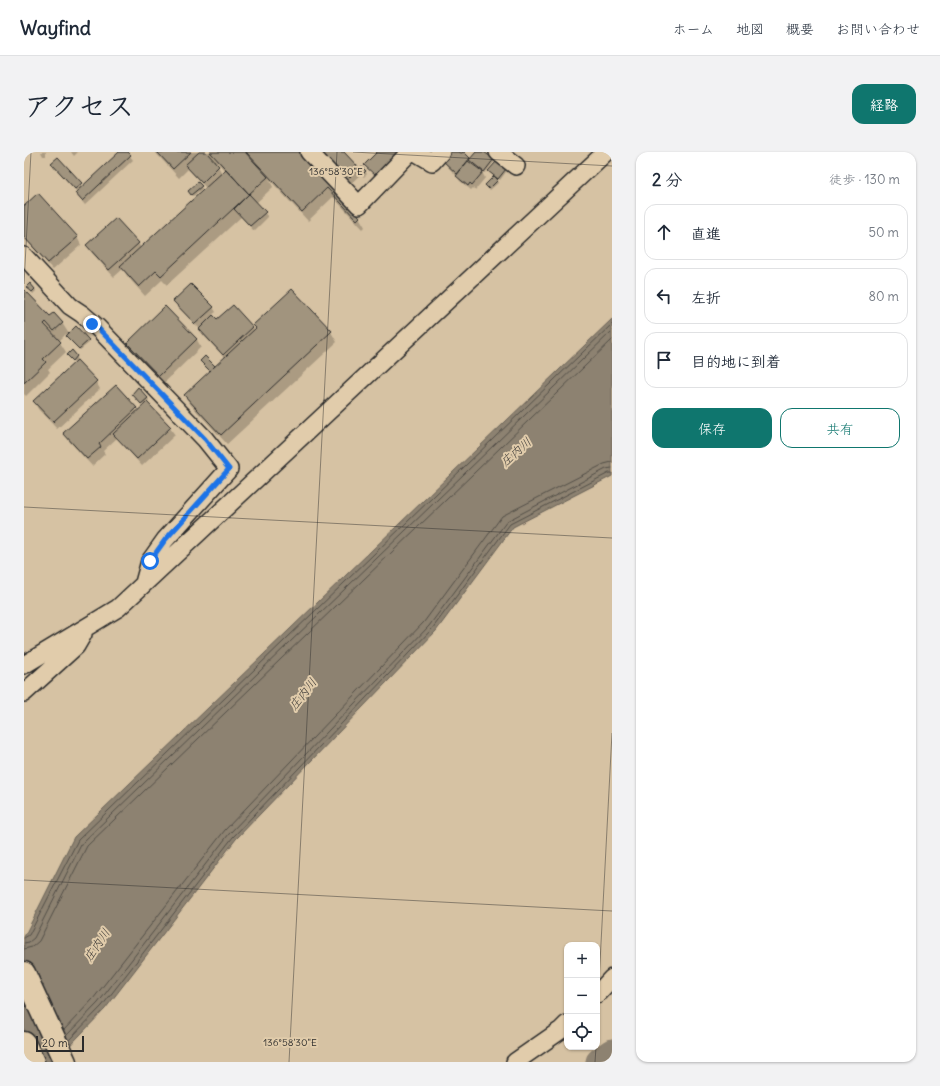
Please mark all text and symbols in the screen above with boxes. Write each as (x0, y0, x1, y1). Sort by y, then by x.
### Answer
text: Wayfind (20, 16, 91, 40)
text: ホーム (673, 20, 714, 38)
text: 地図 (736, 20, 764, 38)
text: 概要 (786, 20, 814, 38)
text: お問い合わせ (836, 20, 920, 38)
button: 経路 (852, 84, 916, 124)
text: アクセス (24, 88, 134, 124)
text: 136°58'30"E (309, 165, 363, 178)
text: 2 分 (652, 169, 682, 191)
text: 徒歩 · 130 m (829, 171, 900, 188)
icon: ahead (653, 221, 675, 243)
text: 直進 (691, 224, 721, 243)
text: 50 m (868, 224, 899, 241)
icon: left (653, 285, 675, 307)
text: 左折 (691, 288, 721, 307)
text: 80 m (868, 288, 899, 305)
route end (83, 315, 101, 333)
icon: arrive (653, 349, 675, 371)
text: 目的地に到着 (691, 352, 781, 371)
button: 保存 (652, 408, 772, 448)
button: 共有 (780, 408, 900, 448)
water label: 庄内川 (497, 434, 534, 469)
route start (141, 552, 159, 570)
water label: 庄内川 (286, 675, 320, 712)
water label: 庄内川 (80, 926, 113, 964)
map controls (564, 942, 600, 1050)
button: + (564, 942, 600, 978)
button: − (564, 978, 600, 1014)
button: locate (564, 1014, 600, 1050)
scale bar (36, 1034, 84, 1053)
text: 20 m (42, 1036, 68, 1050)
text: 136°58'30"E (263, 1036, 317, 1049)

